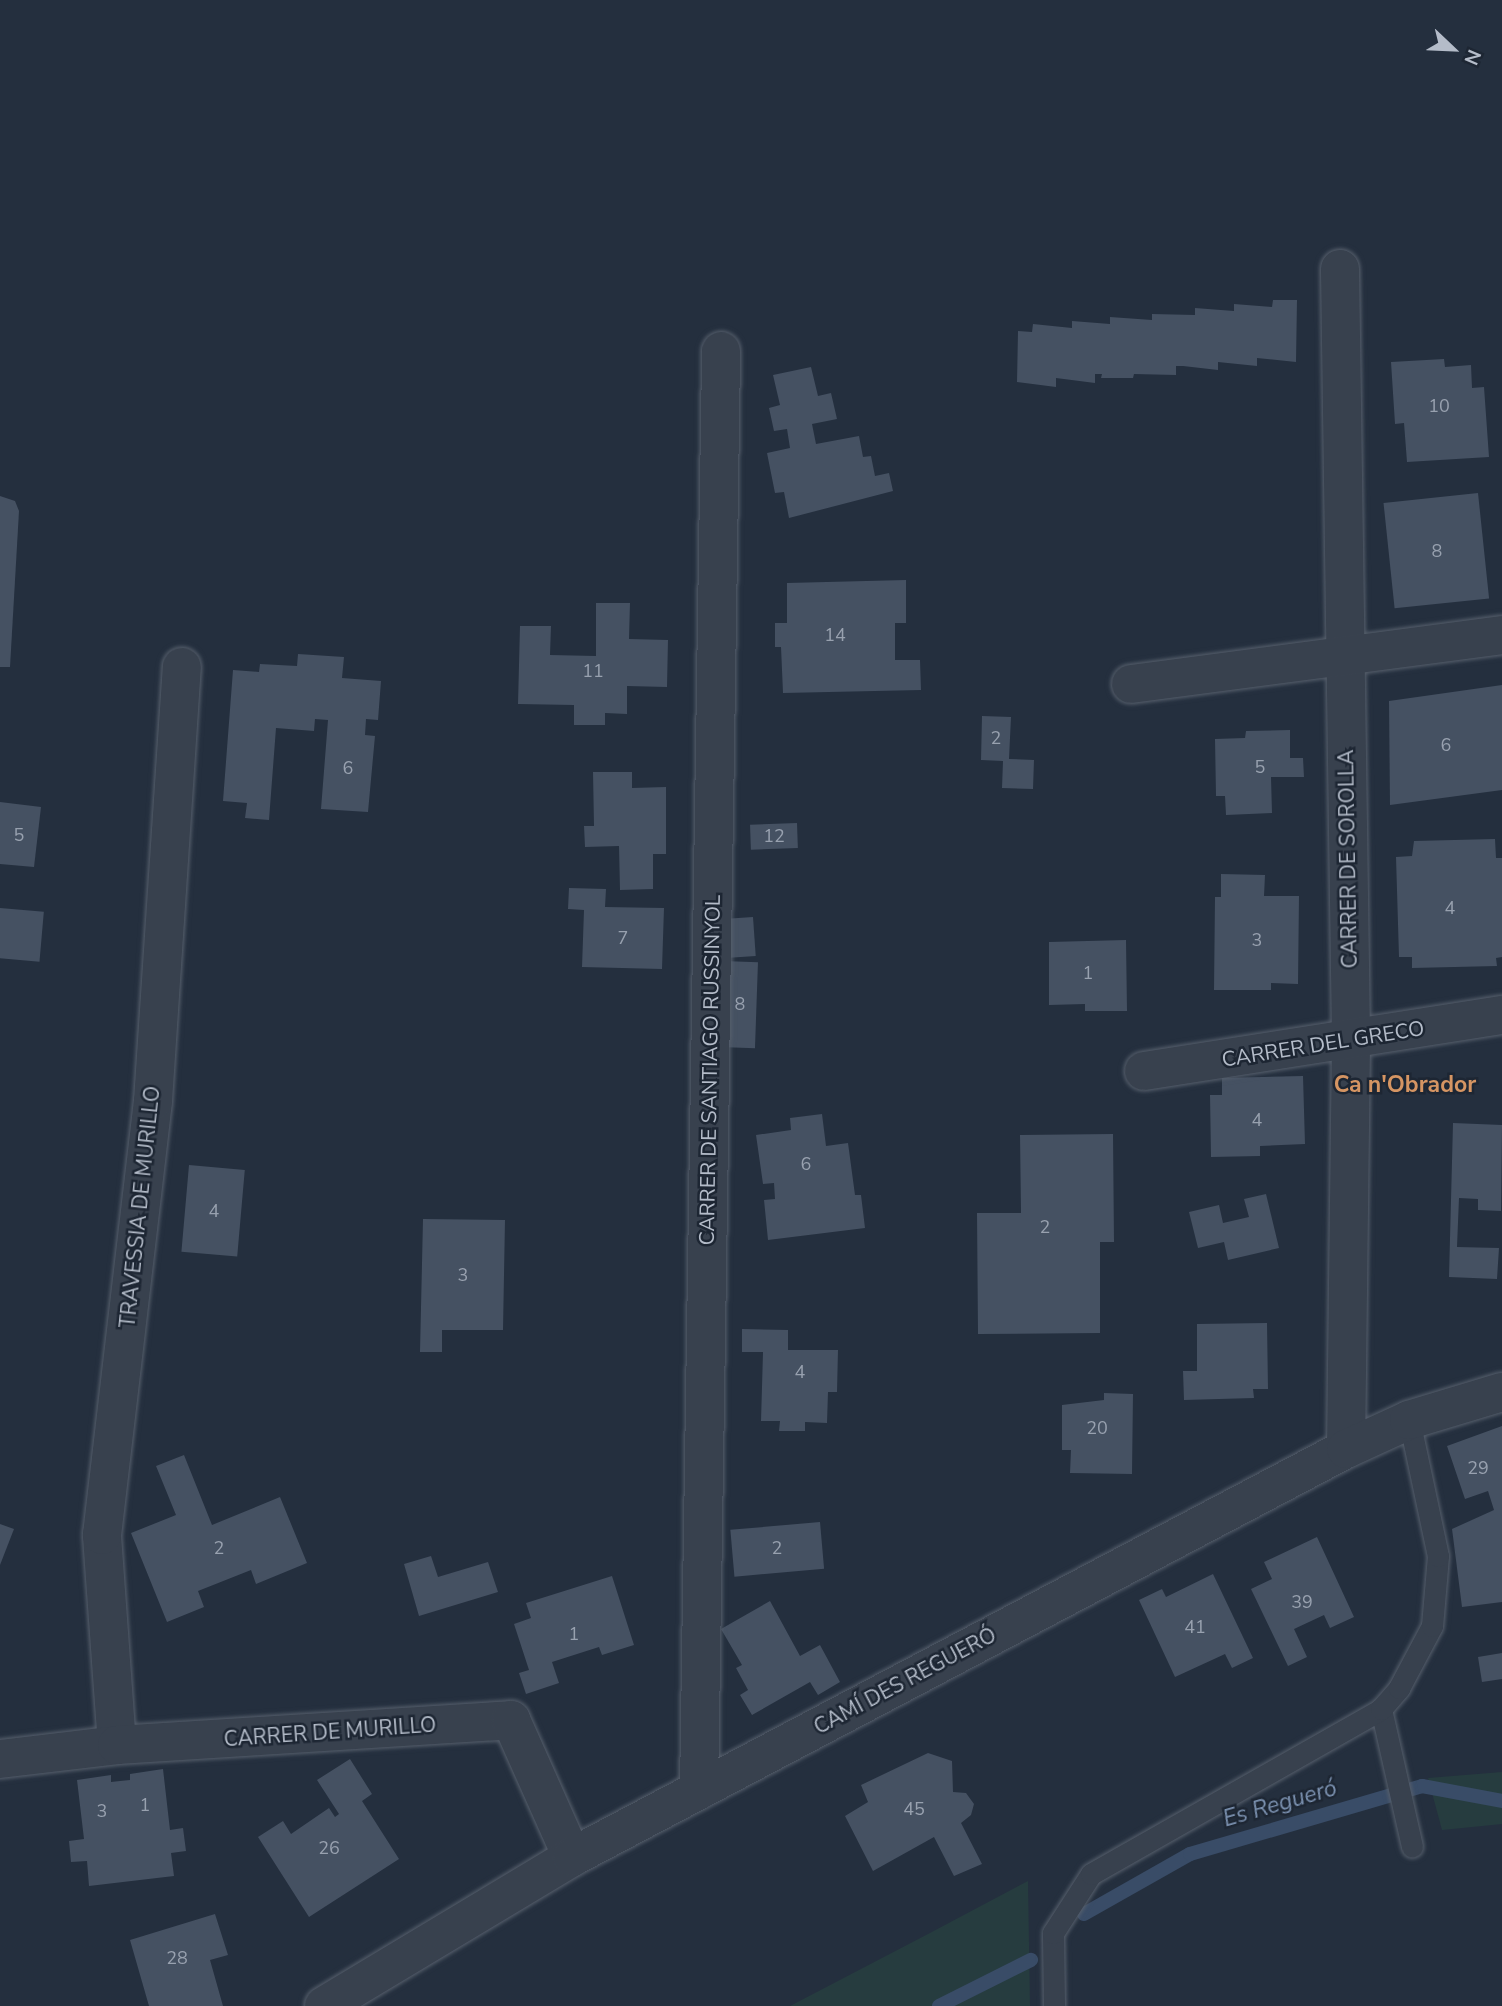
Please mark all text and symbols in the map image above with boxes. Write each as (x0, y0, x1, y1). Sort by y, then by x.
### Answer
north arrow (1418, 14, 1488, 84)
text: N (1458, 46, 1487, 69)
house number: 10 (1428, 395, 1450, 417)
house number: 8 (1432, 540, 1442, 562)
house number: 14 (824, 624, 846, 646)
house number: 11 (582, 660, 604, 682)
house number: 2 (991, 727, 1001, 749)
house number: 6 (1441, 734, 1451, 756)
street label: CARRER DE SOROLLA (1333, 749, 1363, 969)
house number: 5 (1255, 756, 1265, 778)
house number: 6 (343, 757, 353, 779)
house number: 5 (14, 824, 24, 846)
house number: 12 (763, 825, 785, 847)
street label: CARRER DE SANTIAGO RUSSINYOL (694, 894, 726, 1246)
house number: 4 (1445, 897, 1455, 919)
house number: 7 (618, 927, 628, 949)
house number: 3 (1252, 929, 1262, 951)
house number: 1 (1083, 962, 1093, 984)
house number: 8 (735, 993, 745, 1015)
street label: CARRER DEL GRECO (1220, 1016, 1426, 1072)
district label: Ca n'Obrador (1334, 1071, 1476, 1099)
street label: TRAVESSIA DE MURILLO (115, 1085, 165, 1329)
house number: 4 (1252, 1109, 1262, 1131)
house number: 6 (801, 1153, 811, 1175)
house number: 4 (209, 1200, 219, 1222)
house number: 2 (1040, 1216, 1050, 1238)
house number: 3 (458, 1264, 468, 1286)
house number: 4 (795, 1361, 805, 1383)
house number: 20 (1086, 1417, 1108, 1439)
house number: 29 (1467, 1457, 1489, 1479)
house number: 2 (214, 1537, 224, 1559)
house number: 2 (772, 1537, 782, 1559)
house number: 39 (1291, 1591, 1313, 1613)
house number: 41 (1184, 1616, 1206, 1638)
street label: CAMÍ DES REGUERÓ (810, 1622, 1000, 1740)
house number: 1 (569, 1623, 579, 1645)
street label: CARRER DE MURILLO (223, 1712, 437, 1752)
water label: Es Regueró (1220, 1775, 1340, 1833)
house number: 1 (140, 1794, 150, 1816)
house number: 45 (903, 1798, 925, 1820)
house number: 3 (97, 1800, 107, 1822)
house number: 26 (318, 1837, 340, 1859)
house number: 28 (166, 1947, 188, 1969)

